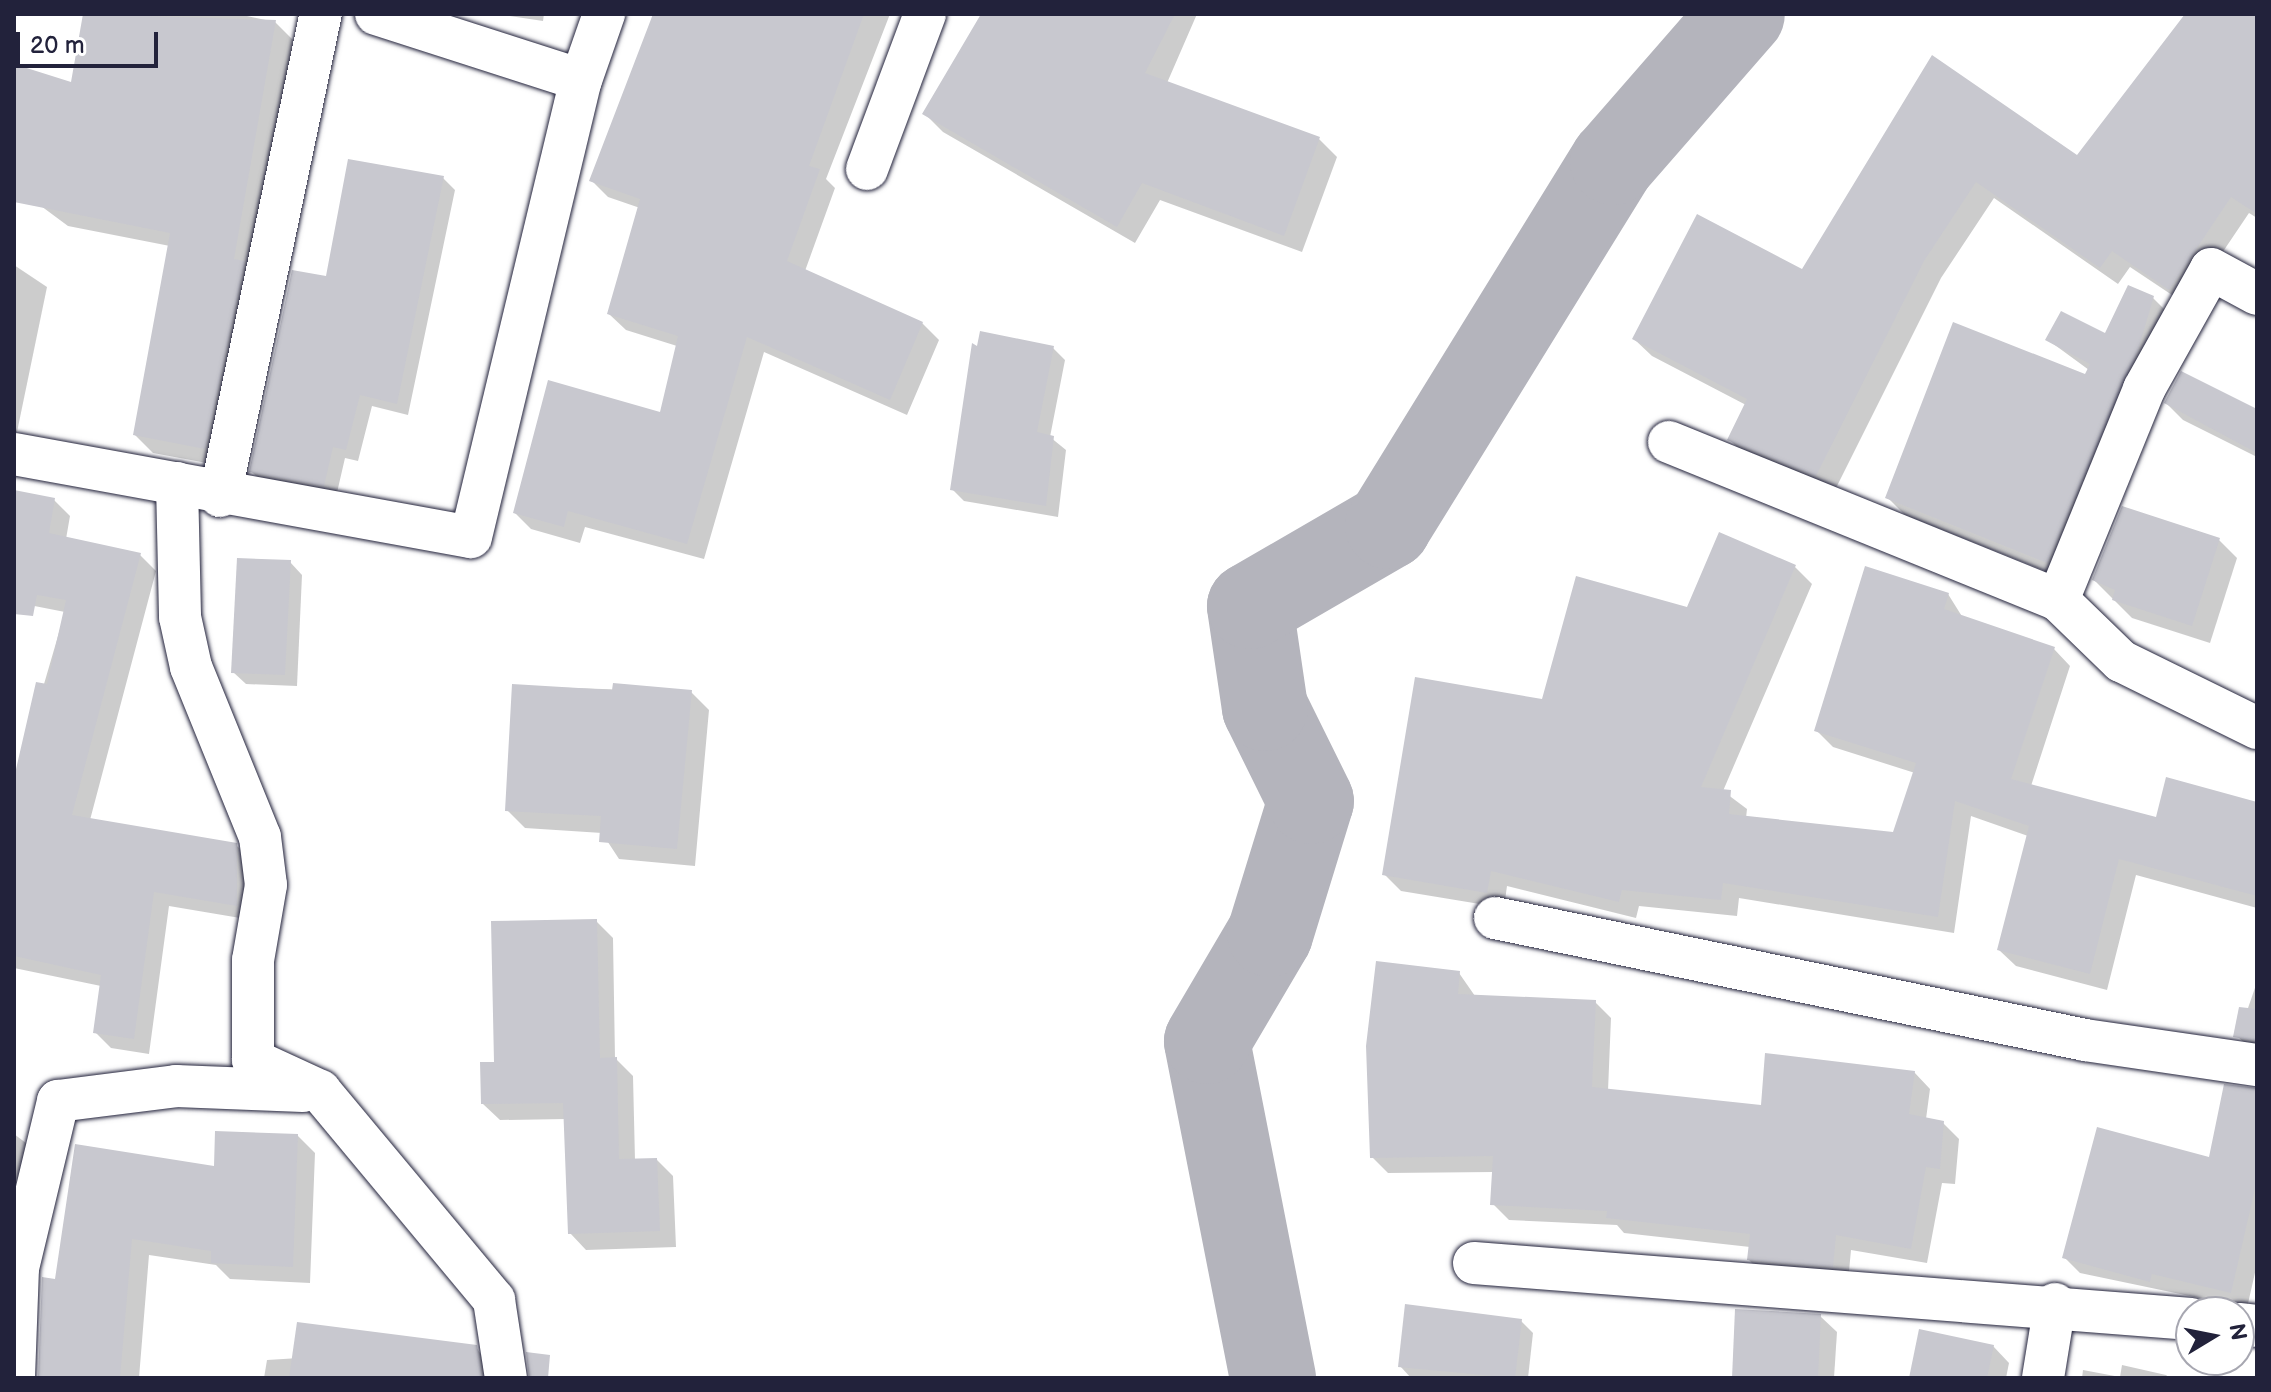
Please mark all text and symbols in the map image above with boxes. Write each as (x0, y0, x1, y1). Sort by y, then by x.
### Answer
scale bar (20, 16, 162, 66)
text: 20 m (30, 31, 85, 60)
north arrow (2175, 1296, 2255, 1376)
text: N (2222, 1322, 2252, 1343)

